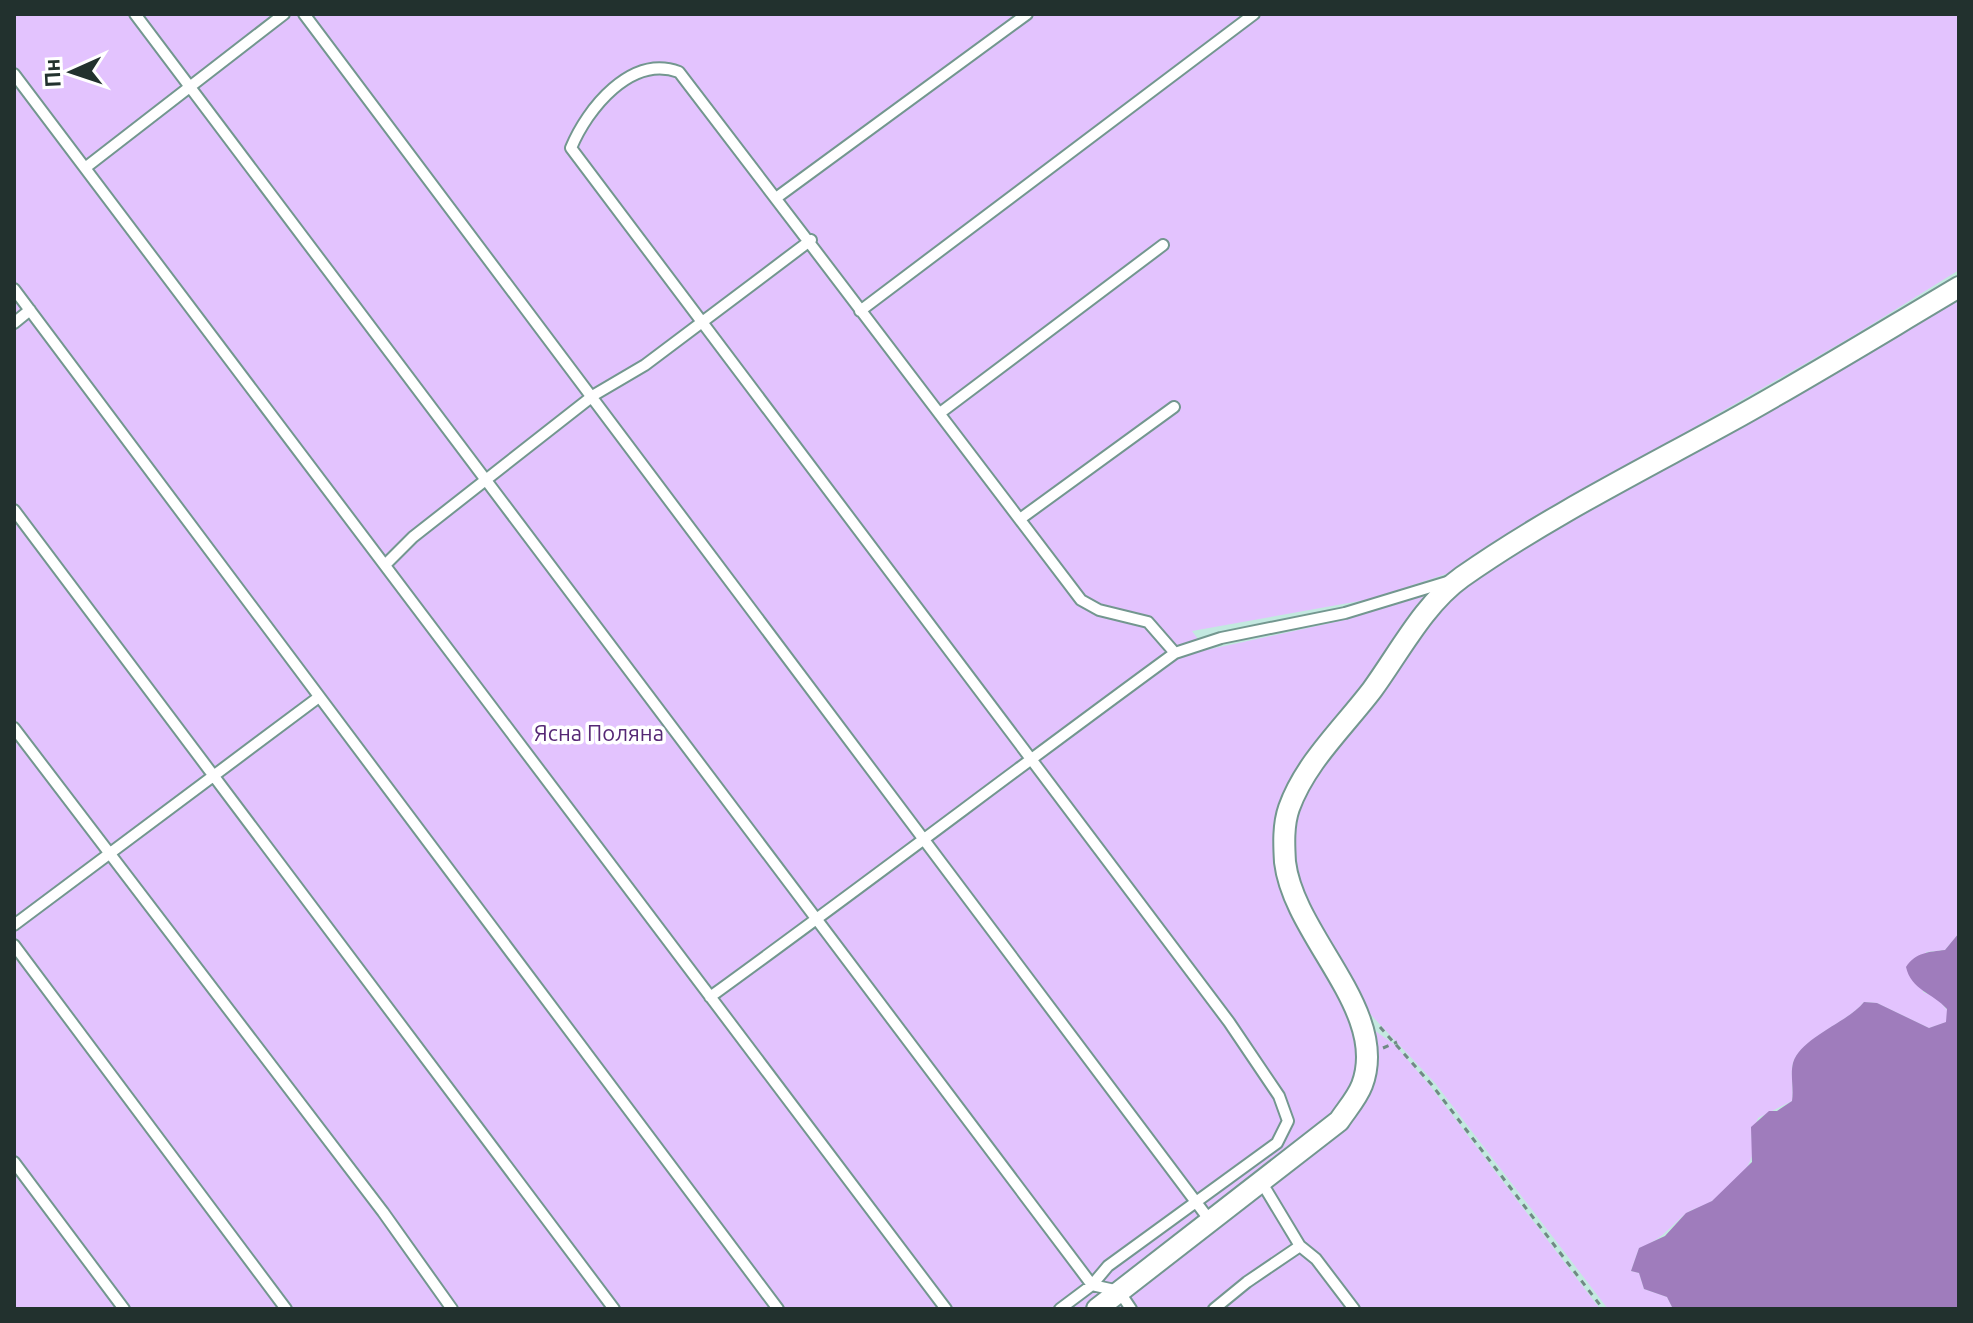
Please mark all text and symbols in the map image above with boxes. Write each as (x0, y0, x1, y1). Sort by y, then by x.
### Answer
north arrow (32, 32, 112, 112)
text: Пн (38, 58, 65, 88)
park label: Ясна Поляна (534, 720, 664, 745)

